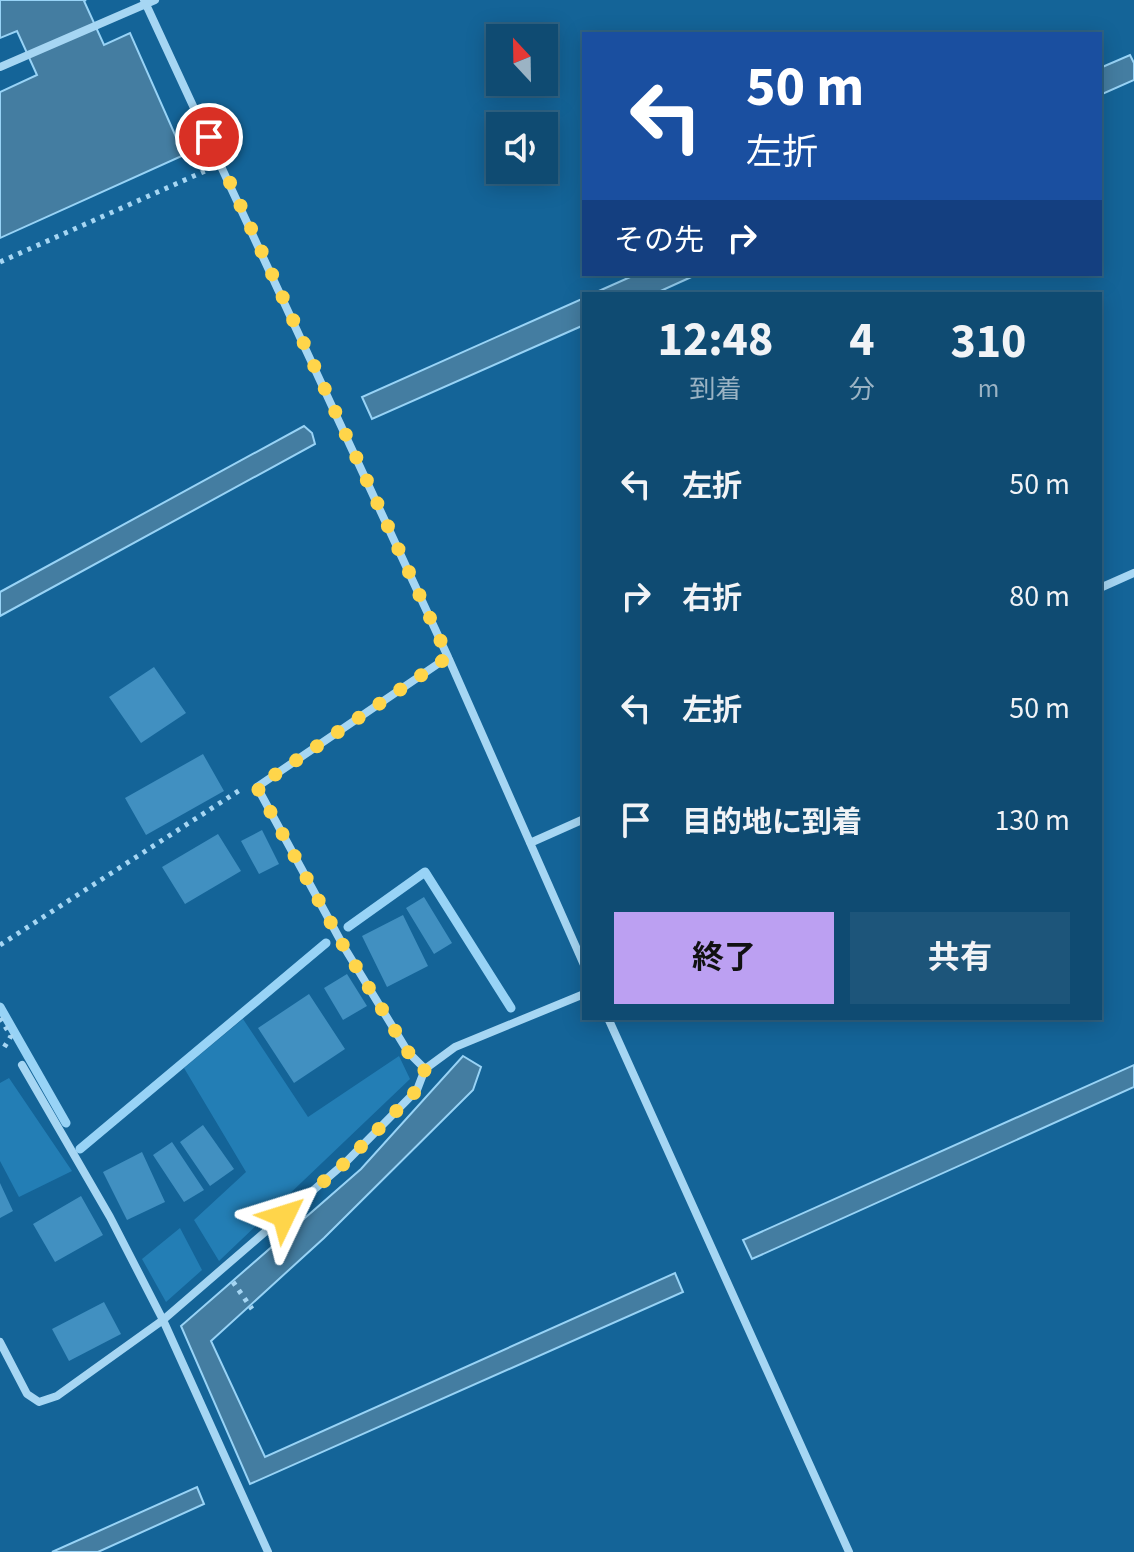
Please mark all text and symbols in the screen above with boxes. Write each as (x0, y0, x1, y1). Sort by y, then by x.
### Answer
north arrow (486, 24, 558, 96)
map controls (486, 24, 558, 184)
text: 50 m (746, 48, 864, 127)
icon: left (614, 64, 718, 168)
pin (175, 103, 243, 171)
button: sound (486, 112, 558, 184)
icon: arrive (187, 115, 231, 159)
text: 左折 (746, 127, 818, 178)
icon: right (720, 216, 764, 260)
text: その先 (614, 219, 704, 262)
text: 12:48 (658, 306, 773, 374)
text: 4 (849, 306, 875, 374)
text: 310 (950, 308, 1026, 376)
text: m (978, 370, 999, 407)
text: 到着 (689, 371, 741, 408)
text: 分 (849, 371, 875, 408)
icon: left (614, 462, 658, 506)
text: 50 m (1009, 463, 1070, 506)
text: 左折 (682, 465, 742, 508)
icon: right (614, 574, 658, 618)
text: 80 m (1009, 575, 1070, 618)
text: 右折 (682, 577, 742, 620)
icon: left (614, 686, 658, 730)
text: 50 m (1009, 687, 1070, 730)
text: 左折 (682, 689, 742, 732)
icon: arrive (614, 798, 658, 842)
text: 130 m (994, 799, 1070, 842)
text: 目的地に到着 (682, 801, 862, 844)
button: 終了 (614, 912, 834, 1004)
button: 共有 (850, 912, 1070, 1004)
position arrow (242, 1174, 326, 1258)

